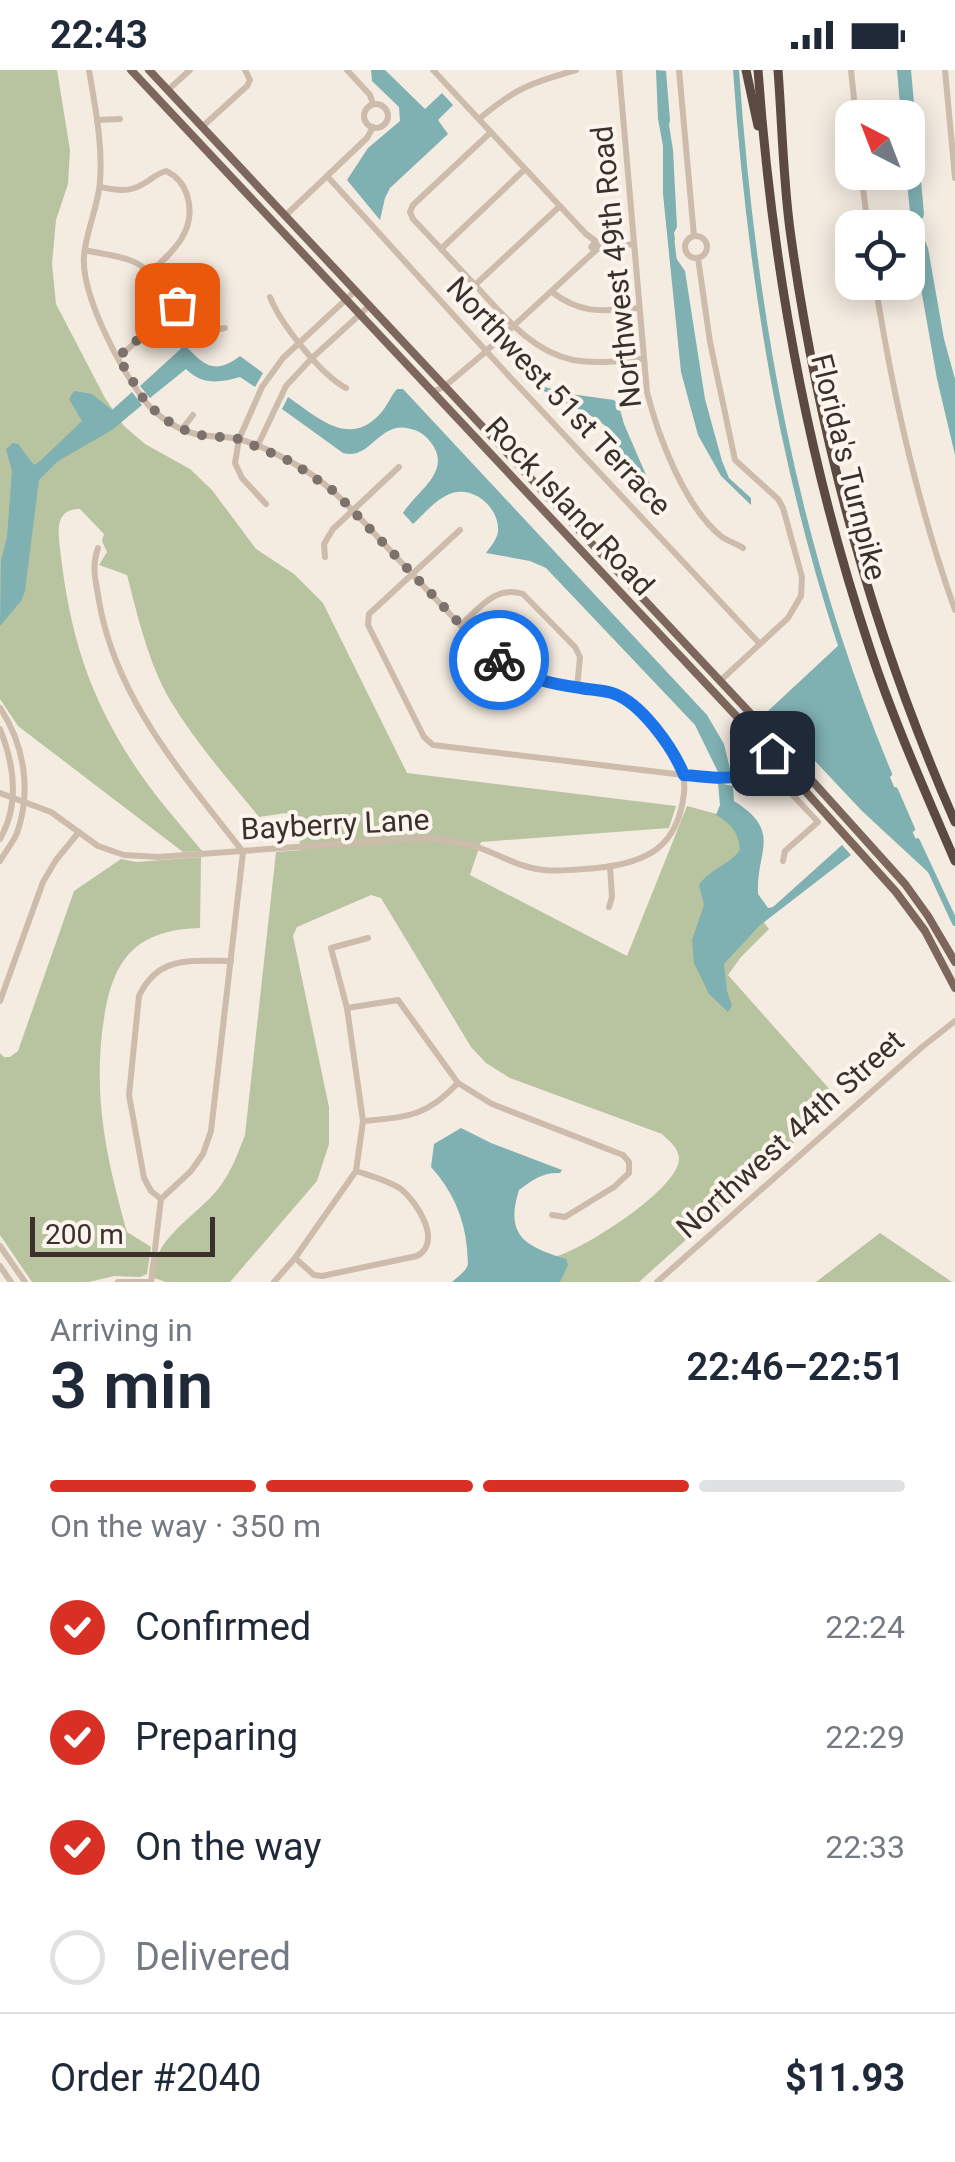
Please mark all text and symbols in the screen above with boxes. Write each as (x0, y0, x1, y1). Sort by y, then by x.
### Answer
text: 22:43 (50, 13, 148, 57)
north arrow (835, 100, 925, 190)
map controls (835, 100, 925, 300)
street label: Northwest 49th Road (584, 124, 648, 410)
button: locate (835, 210, 925, 300)
pin (135, 263, 220, 348)
street label: Northwest 51st Terrace (440, 270, 678, 522)
icon: bag (150, 278, 205, 333)
street label: Florida's Turnpike (804, 350, 894, 584)
street label: Rock Island Road (478, 410, 662, 602)
courier (449, 610, 549, 710)
icon: bike (472, 633, 527, 688)
pin (730, 711, 815, 796)
icon: home (745, 726, 800, 781)
street label: Bayberry Lane (240, 802, 430, 846)
street label: Northwest 44th Street (669, 1023, 911, 1245)
scale bar (30, 1212, 215, 1256)
text: 200 m (45, 1218, 124, 1251)
text: Arriving in (50, 1311, 193, 1349)
text: 22:46–22:51 (686, 1345, 905, 1389)
text: 3 min (50, 1348, 213, 1424)
text: On the way · 350 m (50, 1507, 321, 1545)
icon: check (50, 1600, 105, 1655)
text: Confirmed (135, 1605, 311, 1649)
text: 22:24 (825, 1608, 905, 1646)
icon: check (50, 1710, 105, 1765)
text: Preparing (135, 1715, 298, 1759)
text: 22:29 (825, 1718, 905, 1756)
icon: check (50, 1820, 105, 1875)
text: On the way (135, 1825, 321, 1869)
text: 22:33 (825, 1828, 905, 1866)
text: Delivered (135, 1935, 291, 1979)
text: Order #2040 (50, 2056, 261, 2100)
text: $11.93 (785, 2056, 905, 2100)

